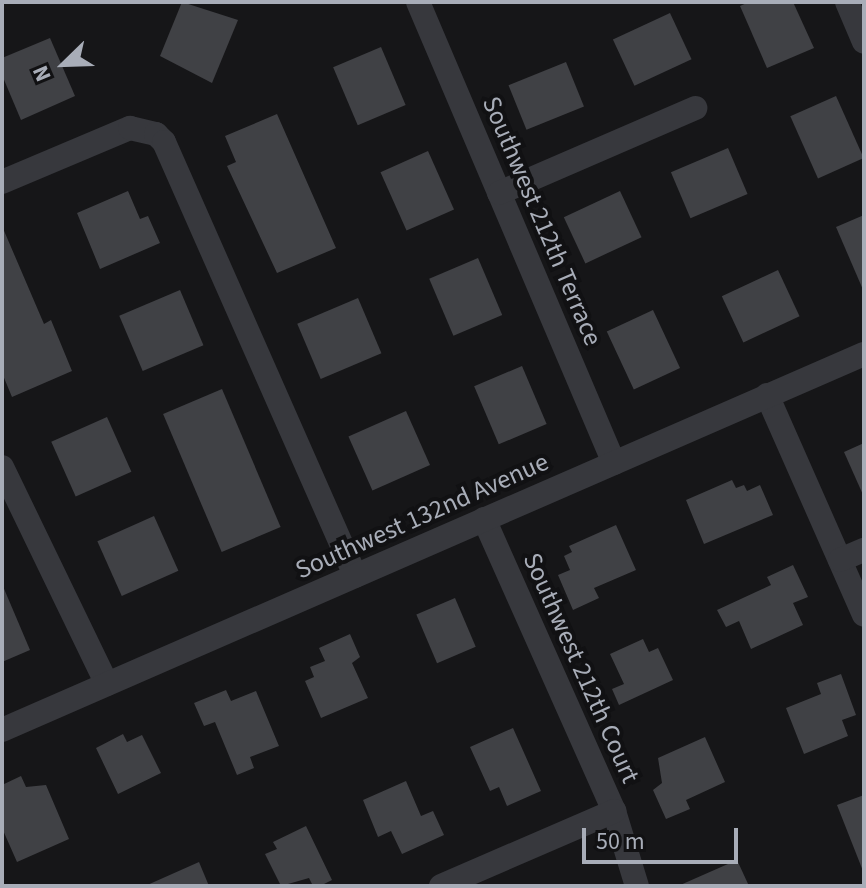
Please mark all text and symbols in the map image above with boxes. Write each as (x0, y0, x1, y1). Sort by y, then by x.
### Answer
north arrow (24, 24, 104, 104)
text: N (24, 60, 59, 86)
street label: Southwest 212th Terrace (475, 92, 609, 350)
street label: Southwest 132nd Avenue (291, 446, 553, 586)
street label: Southwest 212th Court (516, 548, 646, 788)
scale bar (586, 812, 742, 862)
text: 50 m (596, 824, 645, 859)

